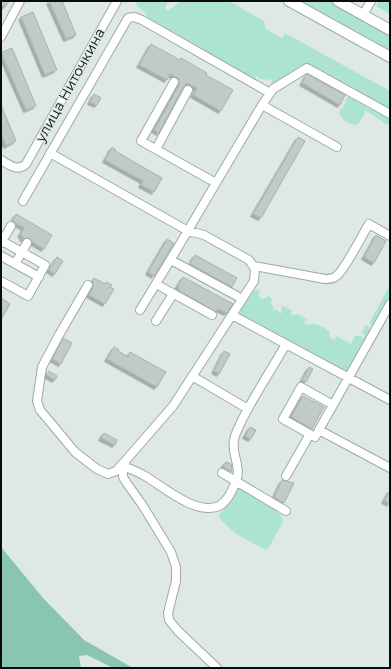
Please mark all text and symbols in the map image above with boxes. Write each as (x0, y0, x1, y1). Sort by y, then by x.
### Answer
street label: улица Ниточкина (31, 25, 109, 146)

